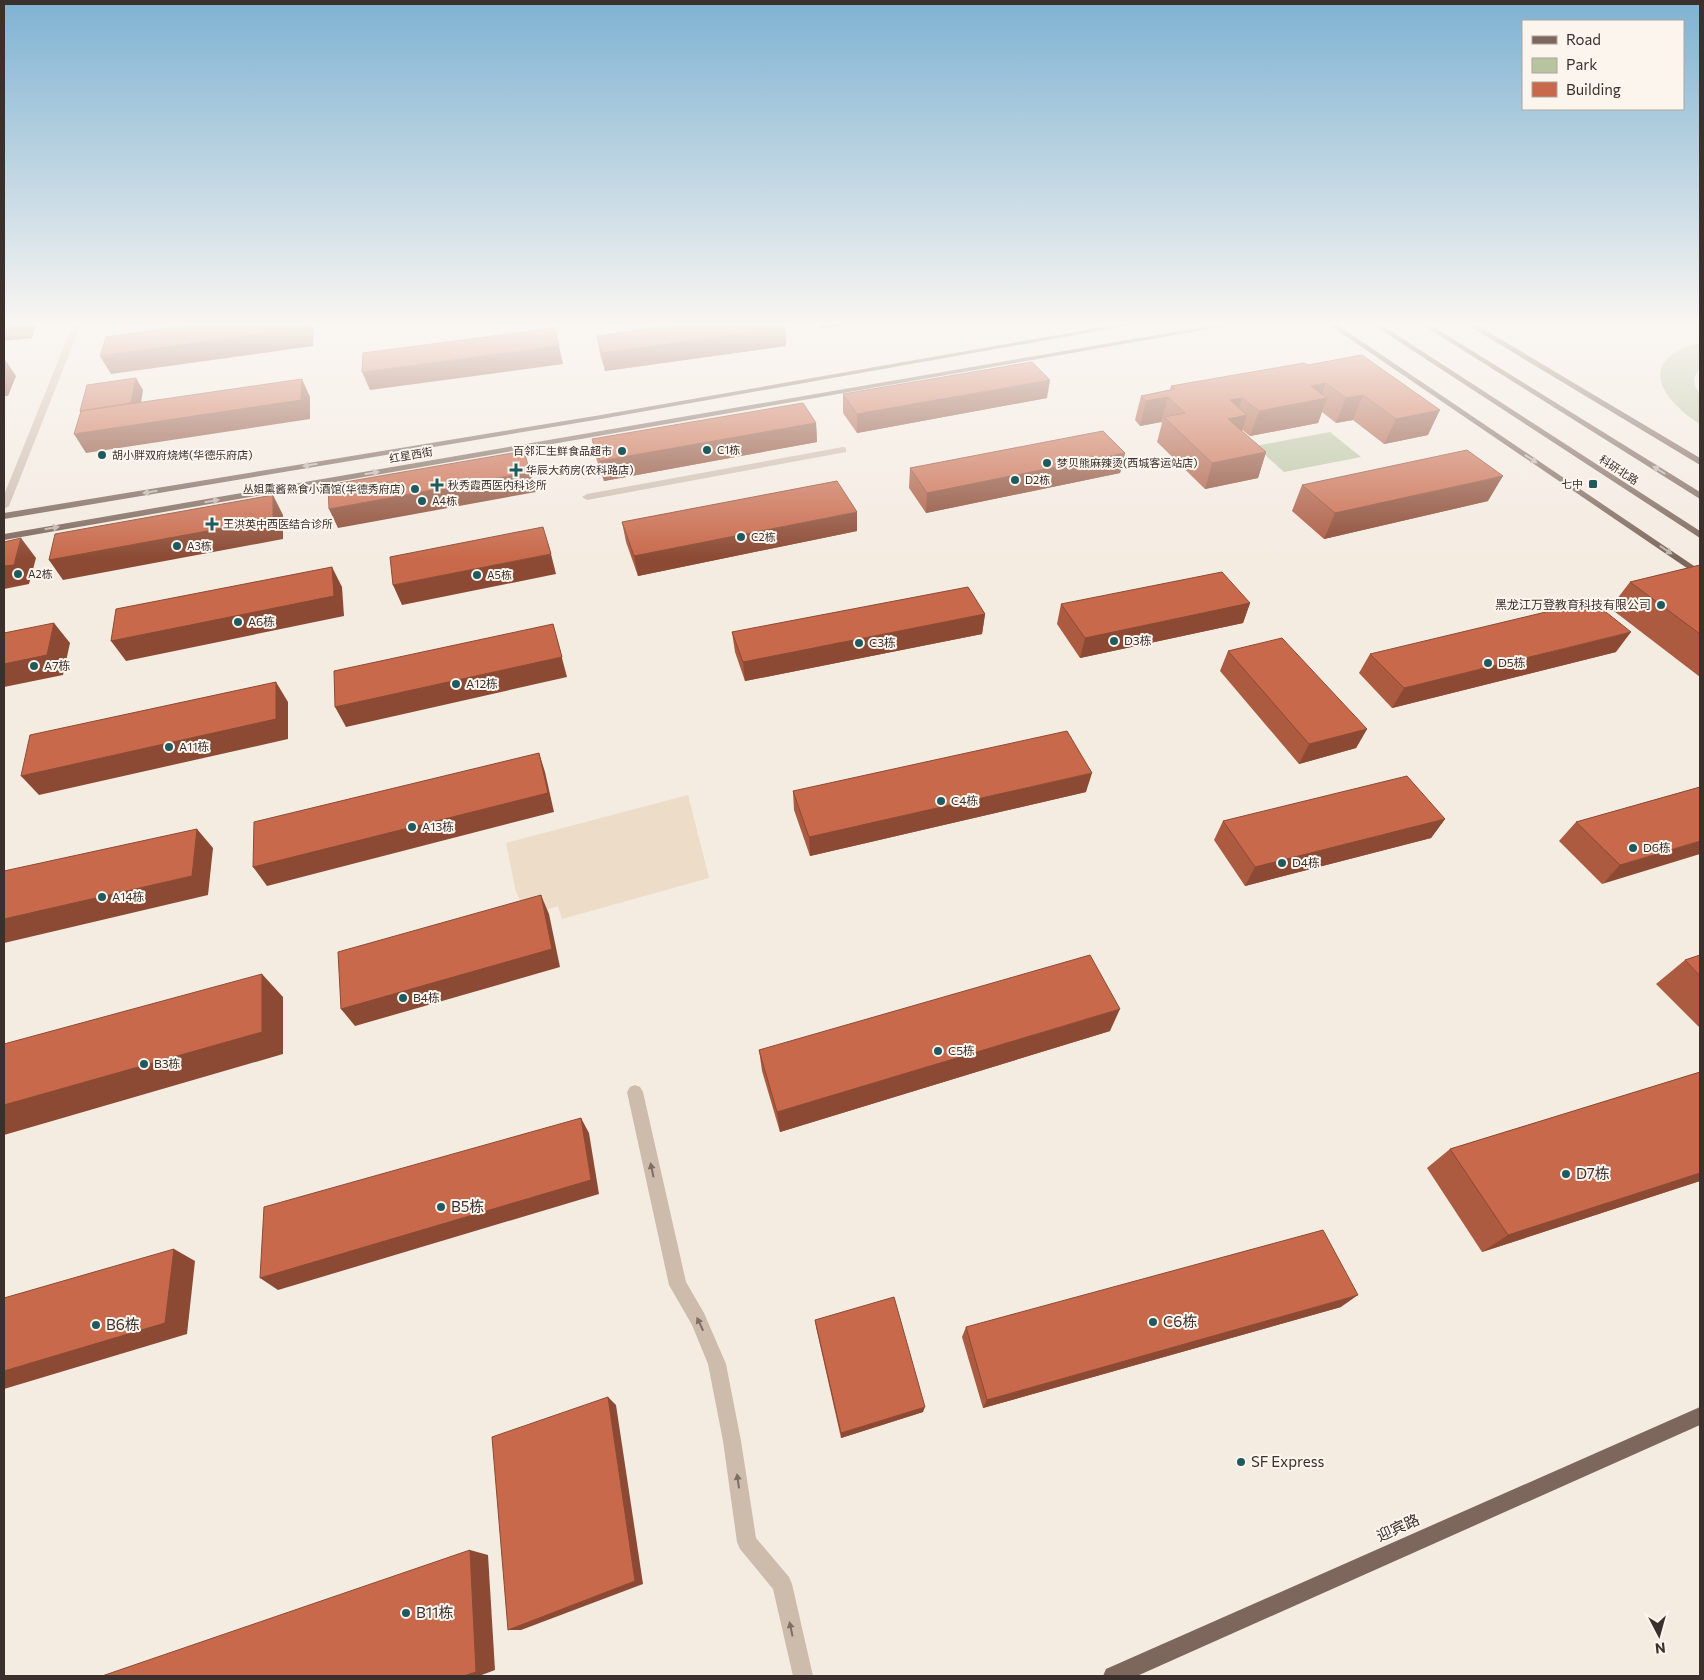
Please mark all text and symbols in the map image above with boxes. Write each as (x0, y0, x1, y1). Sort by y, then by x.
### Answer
legend (1522, 20, 1684, 110)
text: Road (1566, 30, 1601, 48)
text: Park (1566, 55, 1597, 73)
text: Building (1566, 80, 1621, 98)
place label: C1栋 (717, 443, 740, 456)
street label: 红星西街 (388, 444, 434, 465)
place label: 百邻汇生鲜食品超市 (513, 444, 612, 457)
marker: C1栋 (701, 444, 713, 456)
marker: 百邻汇生鲜食品超市 (616, 445, 628, 457)
place label: 胡小胖双府烧烤(华德乐府店) (112, 448, 252, 461)
marker: 胡小胖双府烧烤(华德乐府店) (96, 449, 108, 461)
street label: 科研北路 (1597, 452, 1641, 487)
one-way arrow (1524, 454, 1538, 464)
place label: 梦贝熊麻辣烫(西城客运站店) (1057, 456, 1197, 469)
marker: 梦贝熊麻辣烫(西城客运站店) (1041, 457, 1053, 469)
one-way arrow (301, 462, 317, 470)
place label: 华辰大药房(农科路店) (526, 463, 633, 476)
marker: 华辰大药房(农科路店) (510, 464, 522, 476)
one-way arrow (1652, 466, 1665, 475)
one-way arrow (364, 469, 380, 477)
place label: D2栋 (1025, 473, 1050, 486)
marker: D2栋 (1009, 474, 1021, 486)
place label: 七中 (1561, 477, 1583, 490)
marker: 秋秀霞西医内科诊所 (430, 478, 444, 492)
place label: 秋秀霞西医内科诊所 (448, 478, 547, 491)
marker: 七中 (1587, 478, 1599, 490)
place label: 丛姐熏酱熟食小酒馆(华德秀府店) (243, 482, 405, 495)
marker: 丛姐熏酱熟食小酒馆(华德秀府店) (409, 483, 421, 495)
one-way arrow (141, 488, 157, 496)
place label: A4栋 (432, 494, 457, 507)
marker: A4栋 (416, 495, 428, 507)
one-way arrow (204, 496, 220, 504)
marker: 王洪英中西医结合诊所 (205, 517, 219, 531)
place label: 王洪英中西医结合诊所 (223, 517, 333, 530)
one-way arrow (44, 524, 60, 532)
place label: C2栋 (751, 530, 776, 543)
marker: C2栋 (735, 531, 747, 543)
place label: A3栋 (187, 539, 212, 552)
marker: A3栋 (171, 540, 183, 552)
one-way arrow (1659, 546, 1672, 555)
place label: A2栋 (28, 567, 53, 580)
marker: A2栋 (12, 568, 24, 580)
place label: A5栋 (487, 568, 512, 581)
marker: A5栋 (471, 569, 483, 581)
place label: 黑龙江万登教育科技有限公司 (1495, 597, 1651, 611)
marker: 黑龙江万登教育科技有限公司 (1655, 599, 1667, 611)
place label: A6栋 (248, 614, 275, 628)
marker: A6栋 (232, 616, 244, 628)
place label: D3栋 (1124, 633, 1152, 647)
place label: C3栋 (869, 635, 896, 649)
marker: D3栋 (1108, 635, 1120, 647)
marker: C3栋 (853, 637, 865, 649)
place label: D5栋 (1498, 655, 1526, 669)
marker: D5栋 (1482, 657, 1494, 669)
place label: A7栋 (44, 658, 71, 672)
marker: A7栋 (28, 660, 40, 672)
place label: A12栋 (466, 676, 498, 690)
marker: A12栋 (450, 678, 462, 690)
place label: A11栋 (179, 739, 210, 753)
marker: A11栋 (163, 741, 175, 753)
place label: C4栋 (951, 793, 978, 807)
marker: C4栋 (935, 795, 947, 807)
place label: A13栋 (422, 819, 454, 833)
marker: A13栋 (406, 821, 418, 833)
place label: D6栋 (1643, 840, 1671, 854)
marker: D6栋 (1627, 842, 1639, 854)
place label: D4栋 (1292, 855, 1320, 869)
marker: D4栋 (1276, 857, 1288, 869)
place label: A14栋 (112, 889, 145, 903)
marker: A14栋 (96, 891, 108, 903)
place label: B4栋 (413, 990, 440, 1004)
marker: B4栋 (397, 992, 409, 1004)
place label: C5栋 (948, 1043, 975, 1057)
marker: C5栋 (932, 1045, 944, 1057)
place label: B3栋 (154, 1056, 181, 1070)
marker: B3栋 (138, 1058, 150, 1070)
one-way arrow (648, 1161, 656, 1177)
place label: D7栋 (1576, 1164, 1610, 1182)
marker: D7栋 (1560, 1168, 1572, 1180)
place label: B5栋 (451, 1197, 484, 1215)
marker: B5栋 (435, 1201, 447, 1213)
place label: C6栋 (1163, 1312, 1197, 1330)
place label: B6栋 (106, 1315, 140, 1333)
one-way arrow (696, 1316, 704, 1331)
marker: C6栋 (1147, 1316, 1159, 1328)
marker: B6栋 (90, 1319, 102, 1331)
place label: SF Express (1251, 1452, 1324, 1470)
marker: SF Express (1235, 1456, 1247, 1468)
one-way arrow (734, 1472, 742, 1488)
street label: 迎宾路 (1373, 1510, 1422, 1544)
place label: B11栋 (416, 1603, 454, 1621)
marker: B11栋 (400, 1607, 412, 1619)
north arrow (1634, 1610, 1684, 1660)
one-way arrow (787, 1621, 795, 1636)
text: N (1654, 1639, 1667, 1657)

